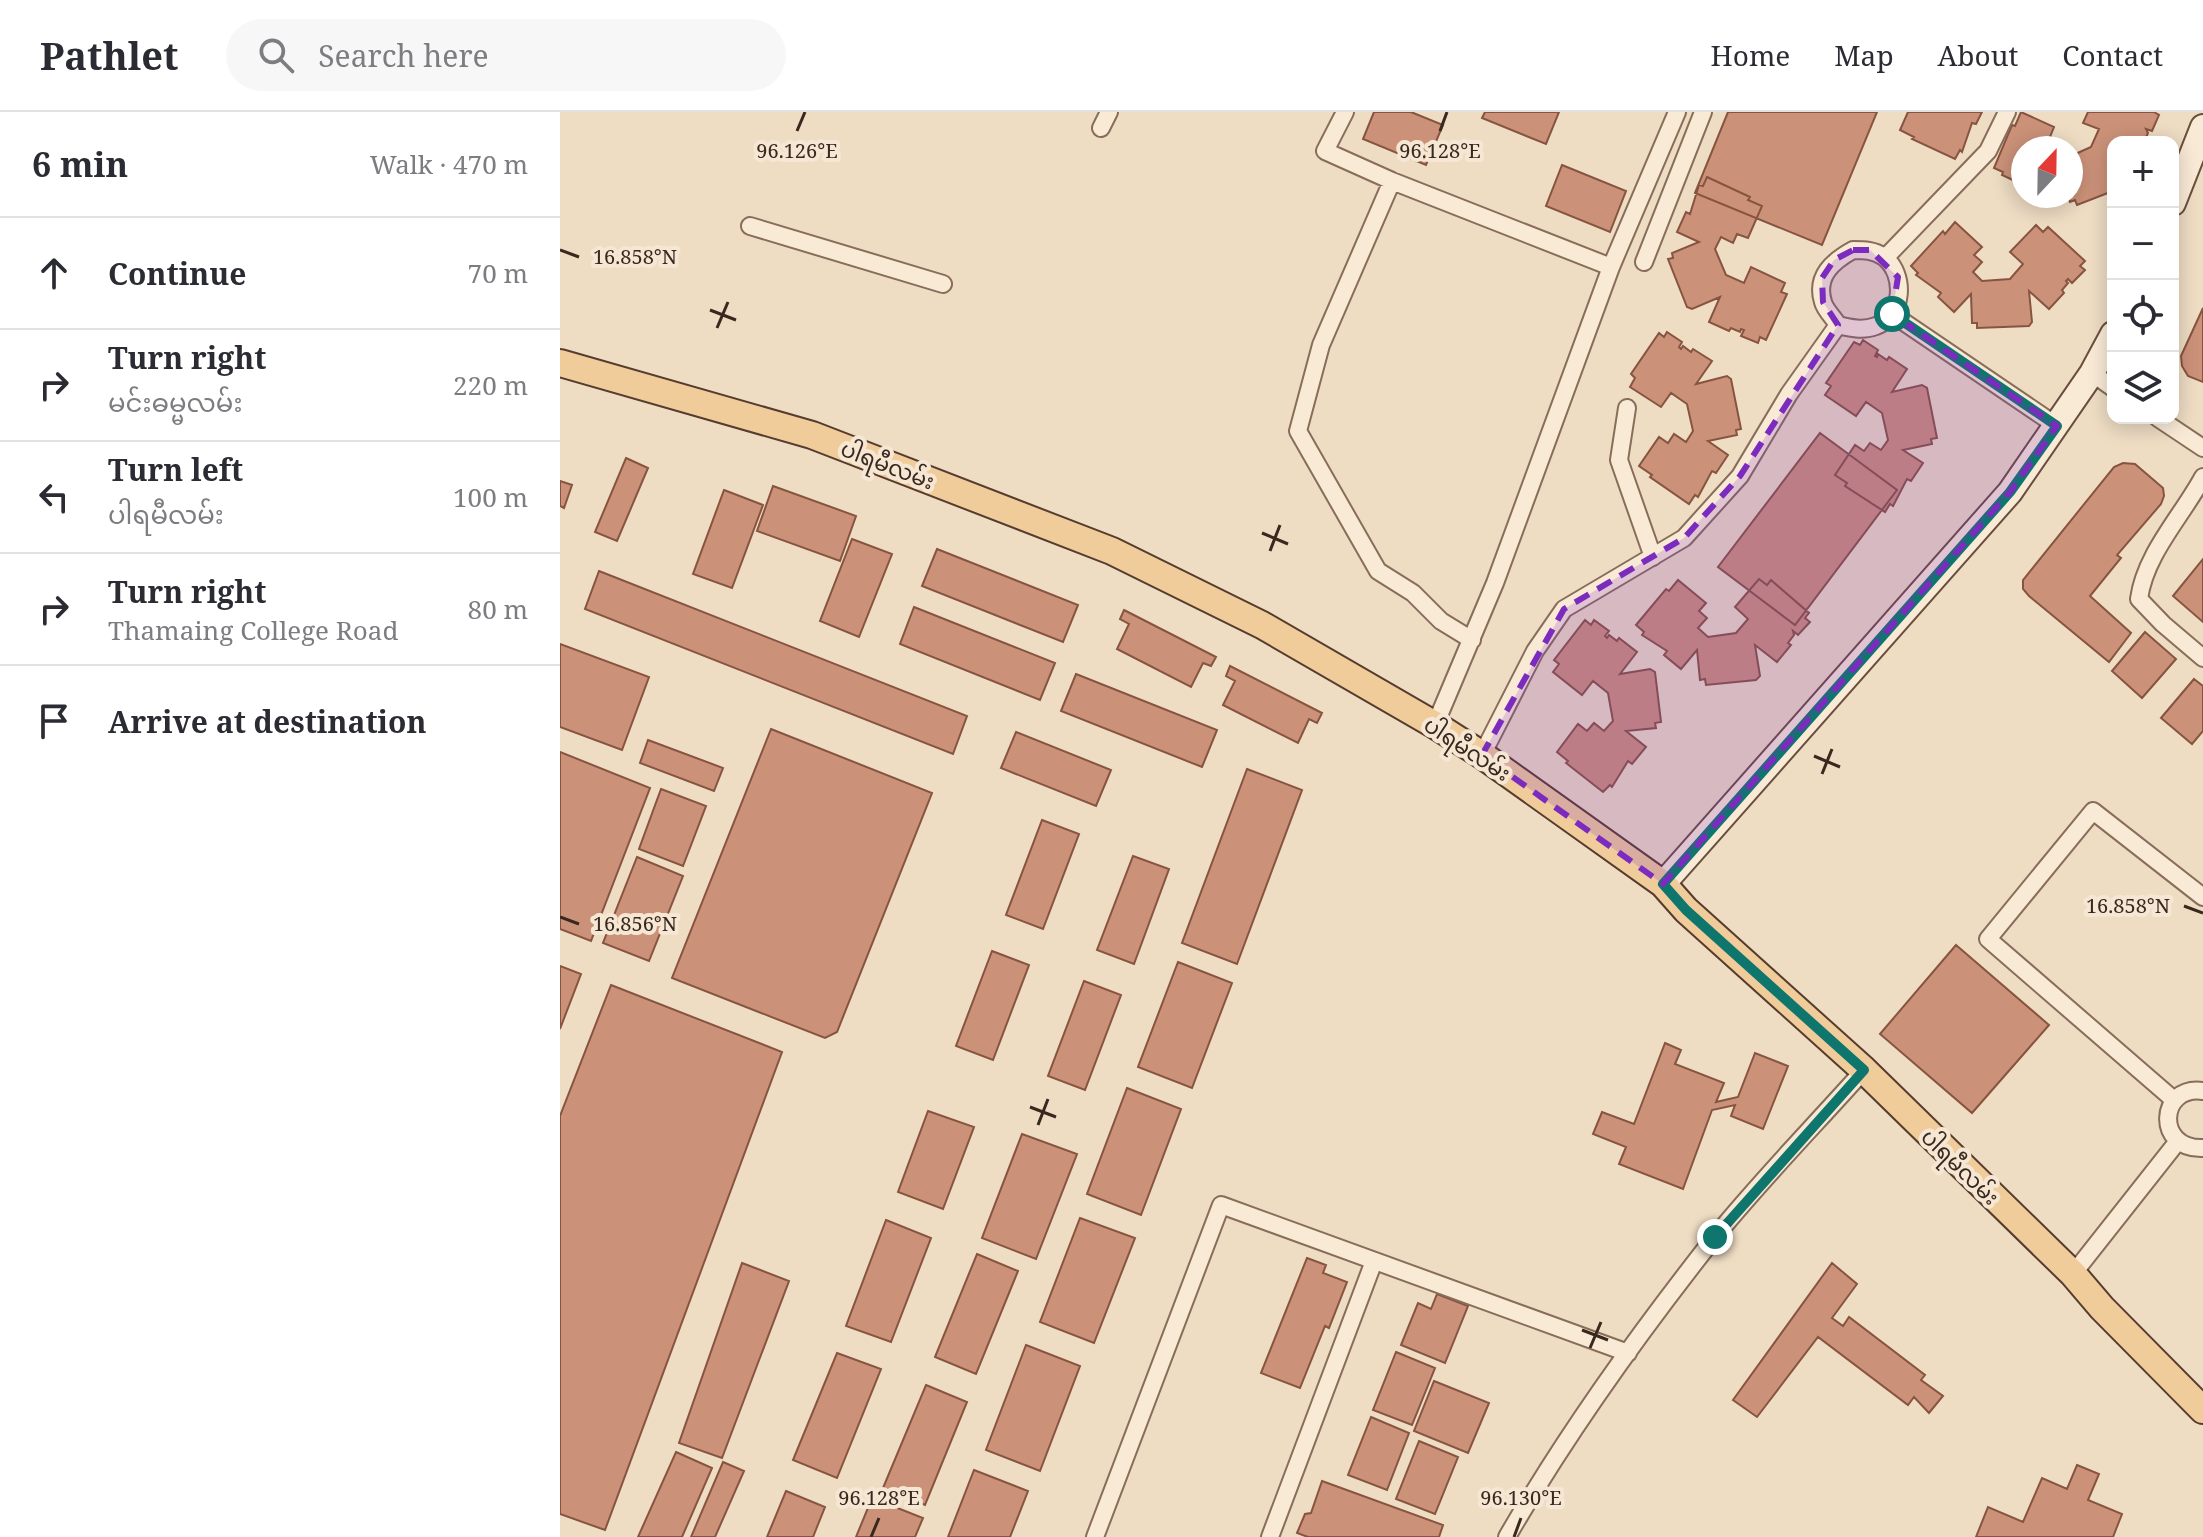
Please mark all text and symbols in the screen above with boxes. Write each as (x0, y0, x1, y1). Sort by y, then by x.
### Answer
search box (226, 19, 786, 91)
text: Pathlet (40, 29, 178, 81)
icon: search (254, 33, 298, 77)
text: Search here (318, 35, 489, 76)
text: Home (1711, 36, 1790, 74)
text: Map (1834, 36, 1894, 74)
text: About (1938, 36, 2018, 74)
text: Contact (2062, 36, 2163, 74)
north arrow (2011, 136, 2083, 208)
map controls (2107, 136, 2179, 424)
button: + (2107, 136, 2179, 208)
text: 96.126°E (756, 137, 838, 164)
text: 96.128°E (1399, 137, 1481, 164)
text: 6 min (32, 141, 128, 187)
text: Walk · 470 m (370, 146, 528, 182)
button: − (2107, 208, 2179, 280)
text: 16.858°N (593, 243, 677, 270)
icon: ahead (32, 251, 76, 295)
text: Continue (108, 253, 246, 294)
text: 70 m (468, 255, 528, 291)
button: locate (2107, 280, 2179, 352)
route start (1874, 296, 1910, 332)
text: Turn right (108, 337, 266, 378)
button: layers (2107, 352, 2179, 424)
icon: right (32, 363, 76, 407)
text: 220 m (453, 367, 528, 403)
text: မင်းဓမ္မလမ်း (108, 384, 242, 420)
street label: ပါရမီလမ်း (835, 432, 939, 499)
text: Turn left (108, 449, 243, 490)
icon: left (32, 475, 76, 519)
text: 100 m (453, 479, 528, 515)
text: ပါရမီလမ်း (108, 496, 224, 532)
text: Turn right (108, 571, 266, 612)
icon: right (32, 587, 76, 631)
text: 80 m (468, 591, 528, 627)
text: Thamaing College Road (108, 612, 398, 648)
icon: arrive (32, 699, 76, 743)
text: Arrive at destination (108, 701, 427, 742)
street label: ပါရမီလမ်း (1417, 709, 1517, 791)
text: 16.858°N (2086, 892, 2170, 919)
text: 16.856°N (593, 910, 677, 937)
street label: ပါရမီလမ်း (1913, 1121, 2007, 1214)
route end (1697, 1219, 1733, 1255)
text: 96.128°E (838, 1484, 920, 1511)
text: 96.130°E (1480, 1484, 1562, 1511)

